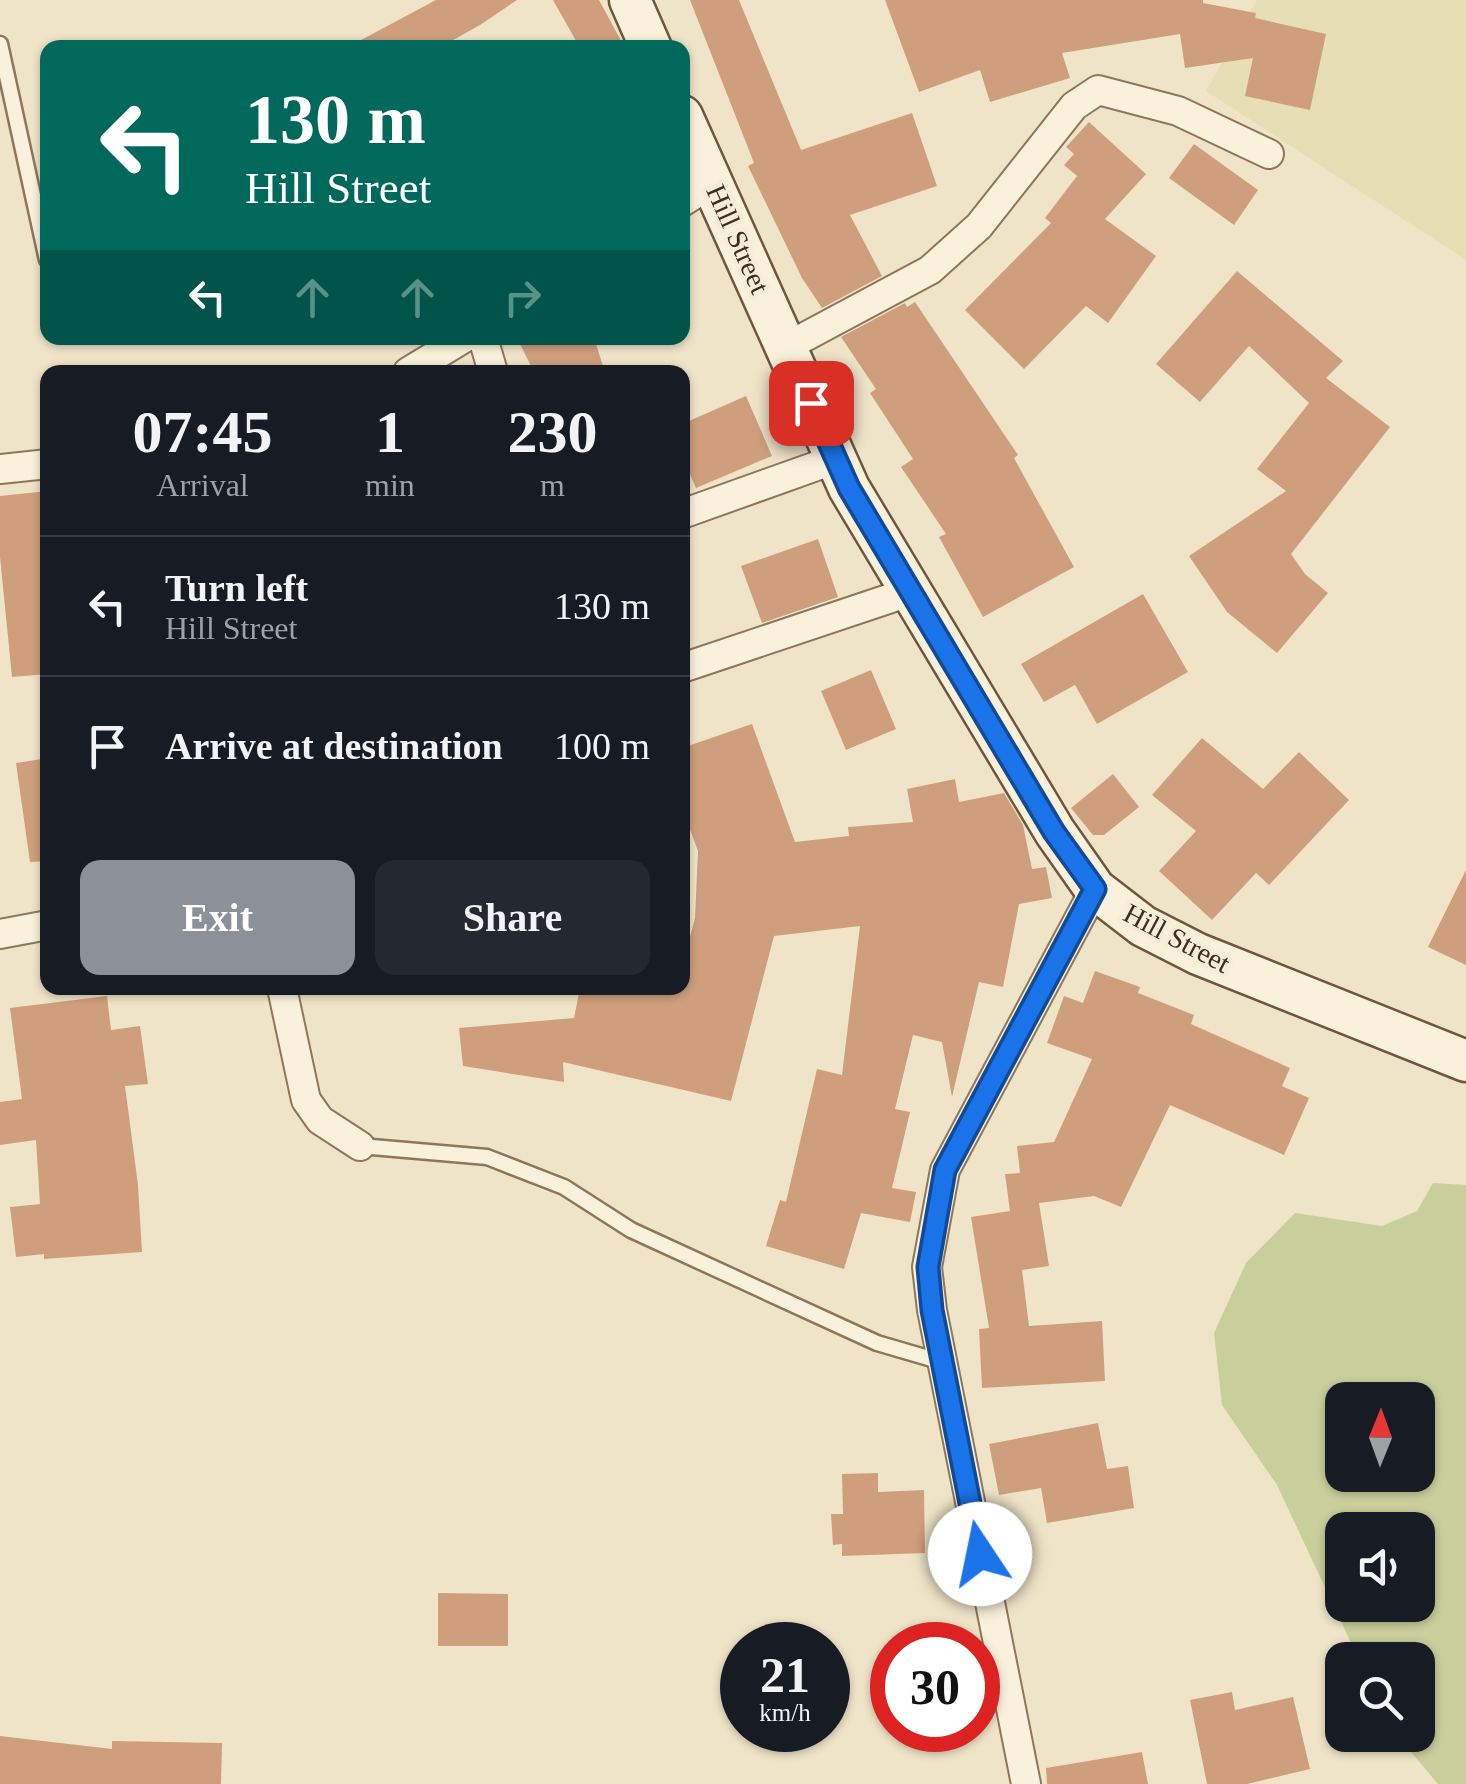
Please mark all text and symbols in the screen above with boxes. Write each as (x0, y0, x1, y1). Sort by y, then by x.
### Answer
icon: left (80, 80, 210, 210)
text: 130 m (245, 81, 426, 158)
text: Hill Street (245, 163, 431, 213)
street label: Hill Street (700, 180, 776, 298)
icon: left (180, 270, 235, 325)
icon: ahead (285, 270, 340, 325)
icon: ahead (390, 270, 445, 325)
icon: right (495, 270, 550, 325)
pin (769, 361, 854, 446)
icon: arrive (784, 376, 839, 431)
text: 07:45 (133, 399, 273, 465)
text: 1 (375, 399, 405, 465)
text: 230 (507, 399, 597, 465)
text: Arrival (156, 467, 249, 503)
text: min (365, 467, 415, 503)
text: m (540, 467, 565, 503)
text: Turn left (165, 567, 308, 609)
icon: left (80, 579, 135, 634)
text: 130 m (554, 585, 650, 627)
text: Hill Street (165, 610, 297, 646)
icon: arrive (80, 719, 135, 774)
text: Arrive at destination (165, 725, 503, 767)
text: 100 m (554, 725, 650, 767)
button: Exit (80, 860, 355, 975)
button: Share (375, 860, 650, 975)
street label: Hill Street (1119, 897, 1236, 979)
north arrow (1325, 1382, 1435, 1492)
map controls (1325, 1382, 1435, 1752)
position arrow (928, 1502, 1032, 1606)
button: sound (1325, 1512, 1435, 1622)
speed limit sign: 30 (870, 1622, 1000, 1752)
button: search (1325, 1642, 1435, 1752)
text: 21 (760, 1647, 810, 1703)
text: km/h (759, 1699, 811, 1726)

